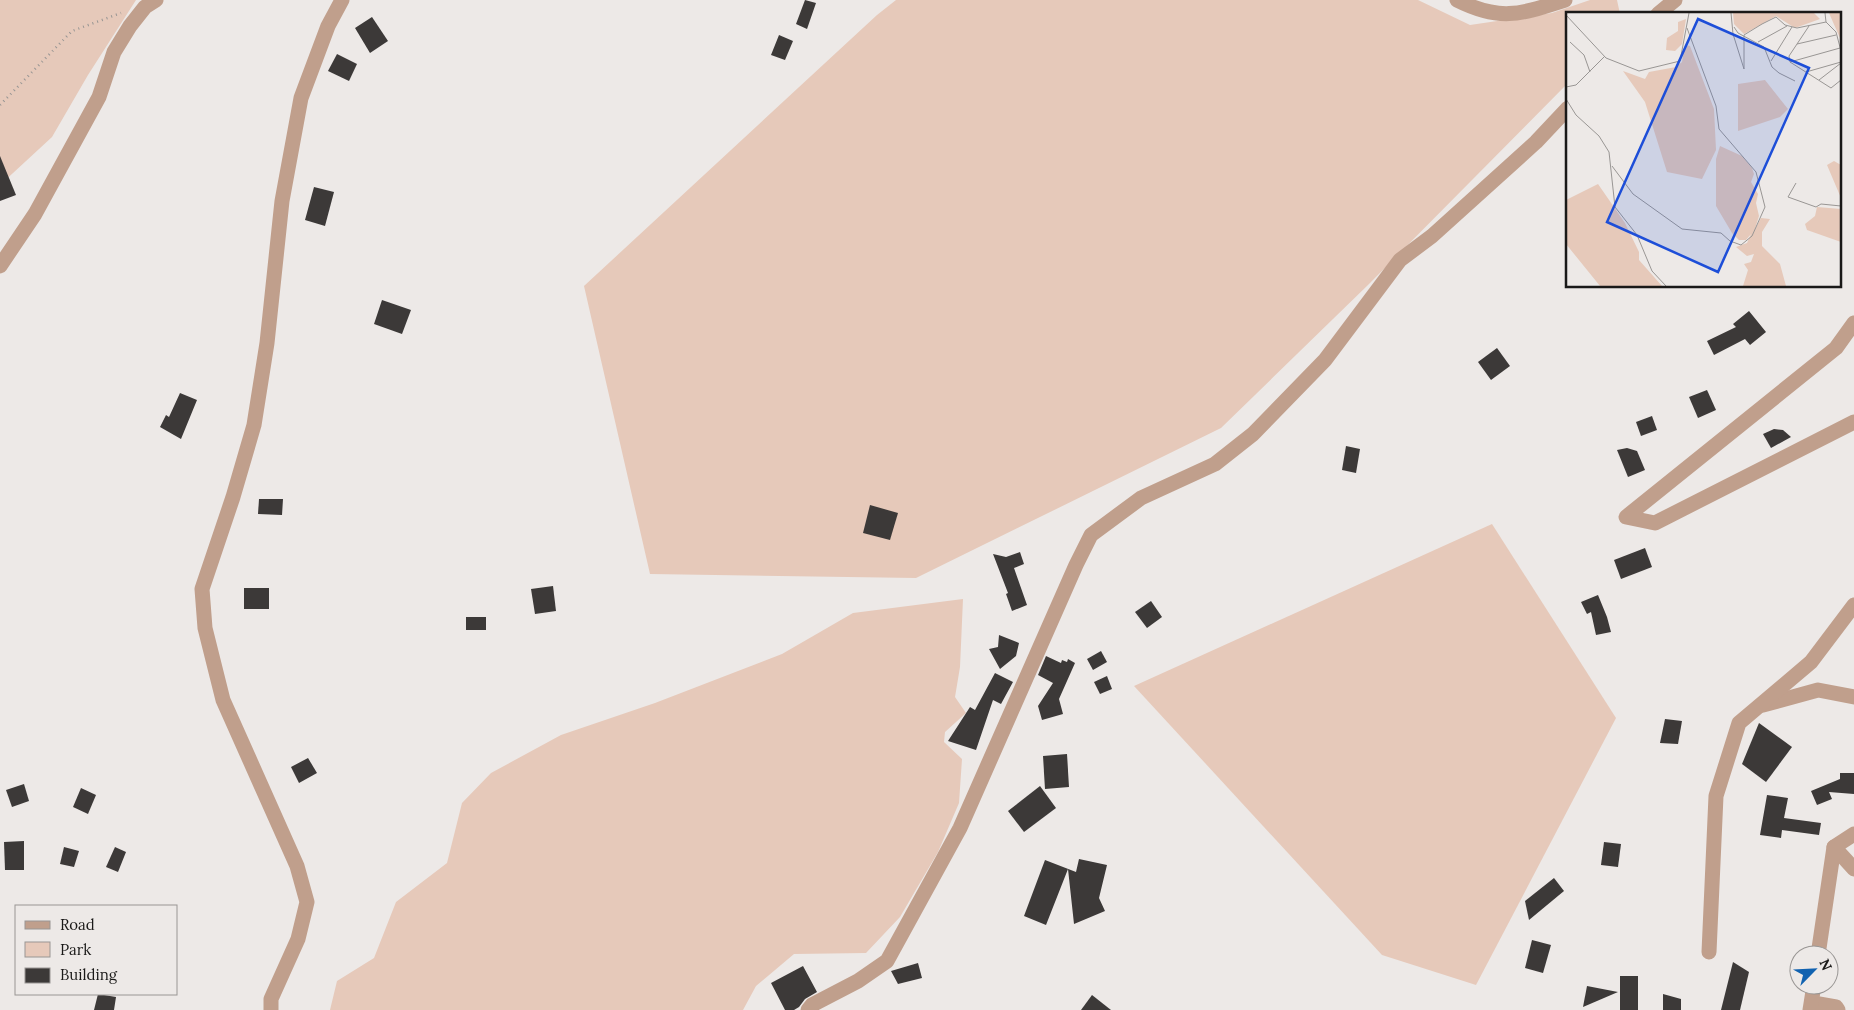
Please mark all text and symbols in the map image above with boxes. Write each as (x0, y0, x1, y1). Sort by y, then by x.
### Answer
inset map (1566, 12, 1842, 288)
legend (15, 905, 178, 995)
text: Road (60, 915, 95, 934)
text: Park (60, 940, 91, 959)
north arrow (1789, 945, 1839, 995)
text: N (1815, 956, 1836, 973)
text: Building (60, 965, 118, 984)

